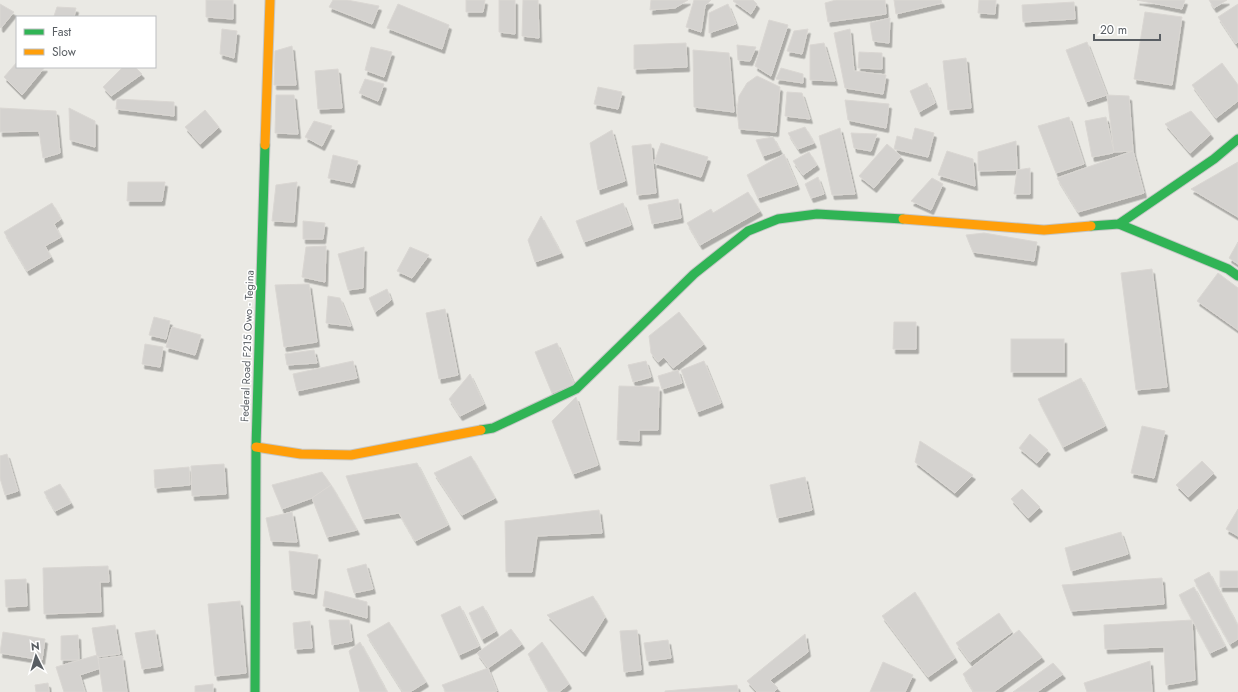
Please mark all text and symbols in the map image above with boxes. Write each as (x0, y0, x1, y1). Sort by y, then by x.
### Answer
legend (16, 16, 156, 68)
scale bar (1094, 16, 1160, 42)
text: 20 m (1100, 21, 1127, 39)
text: Fast (52, 23, 71, 41)
text: Slow (52, 43, 77, 61)
street label: Federal Road F215 Owo - Tegina (236, 270, 258, 422)
north arrow (16, 636, 56, 676)
text: N (30, 638, 40, 654)

